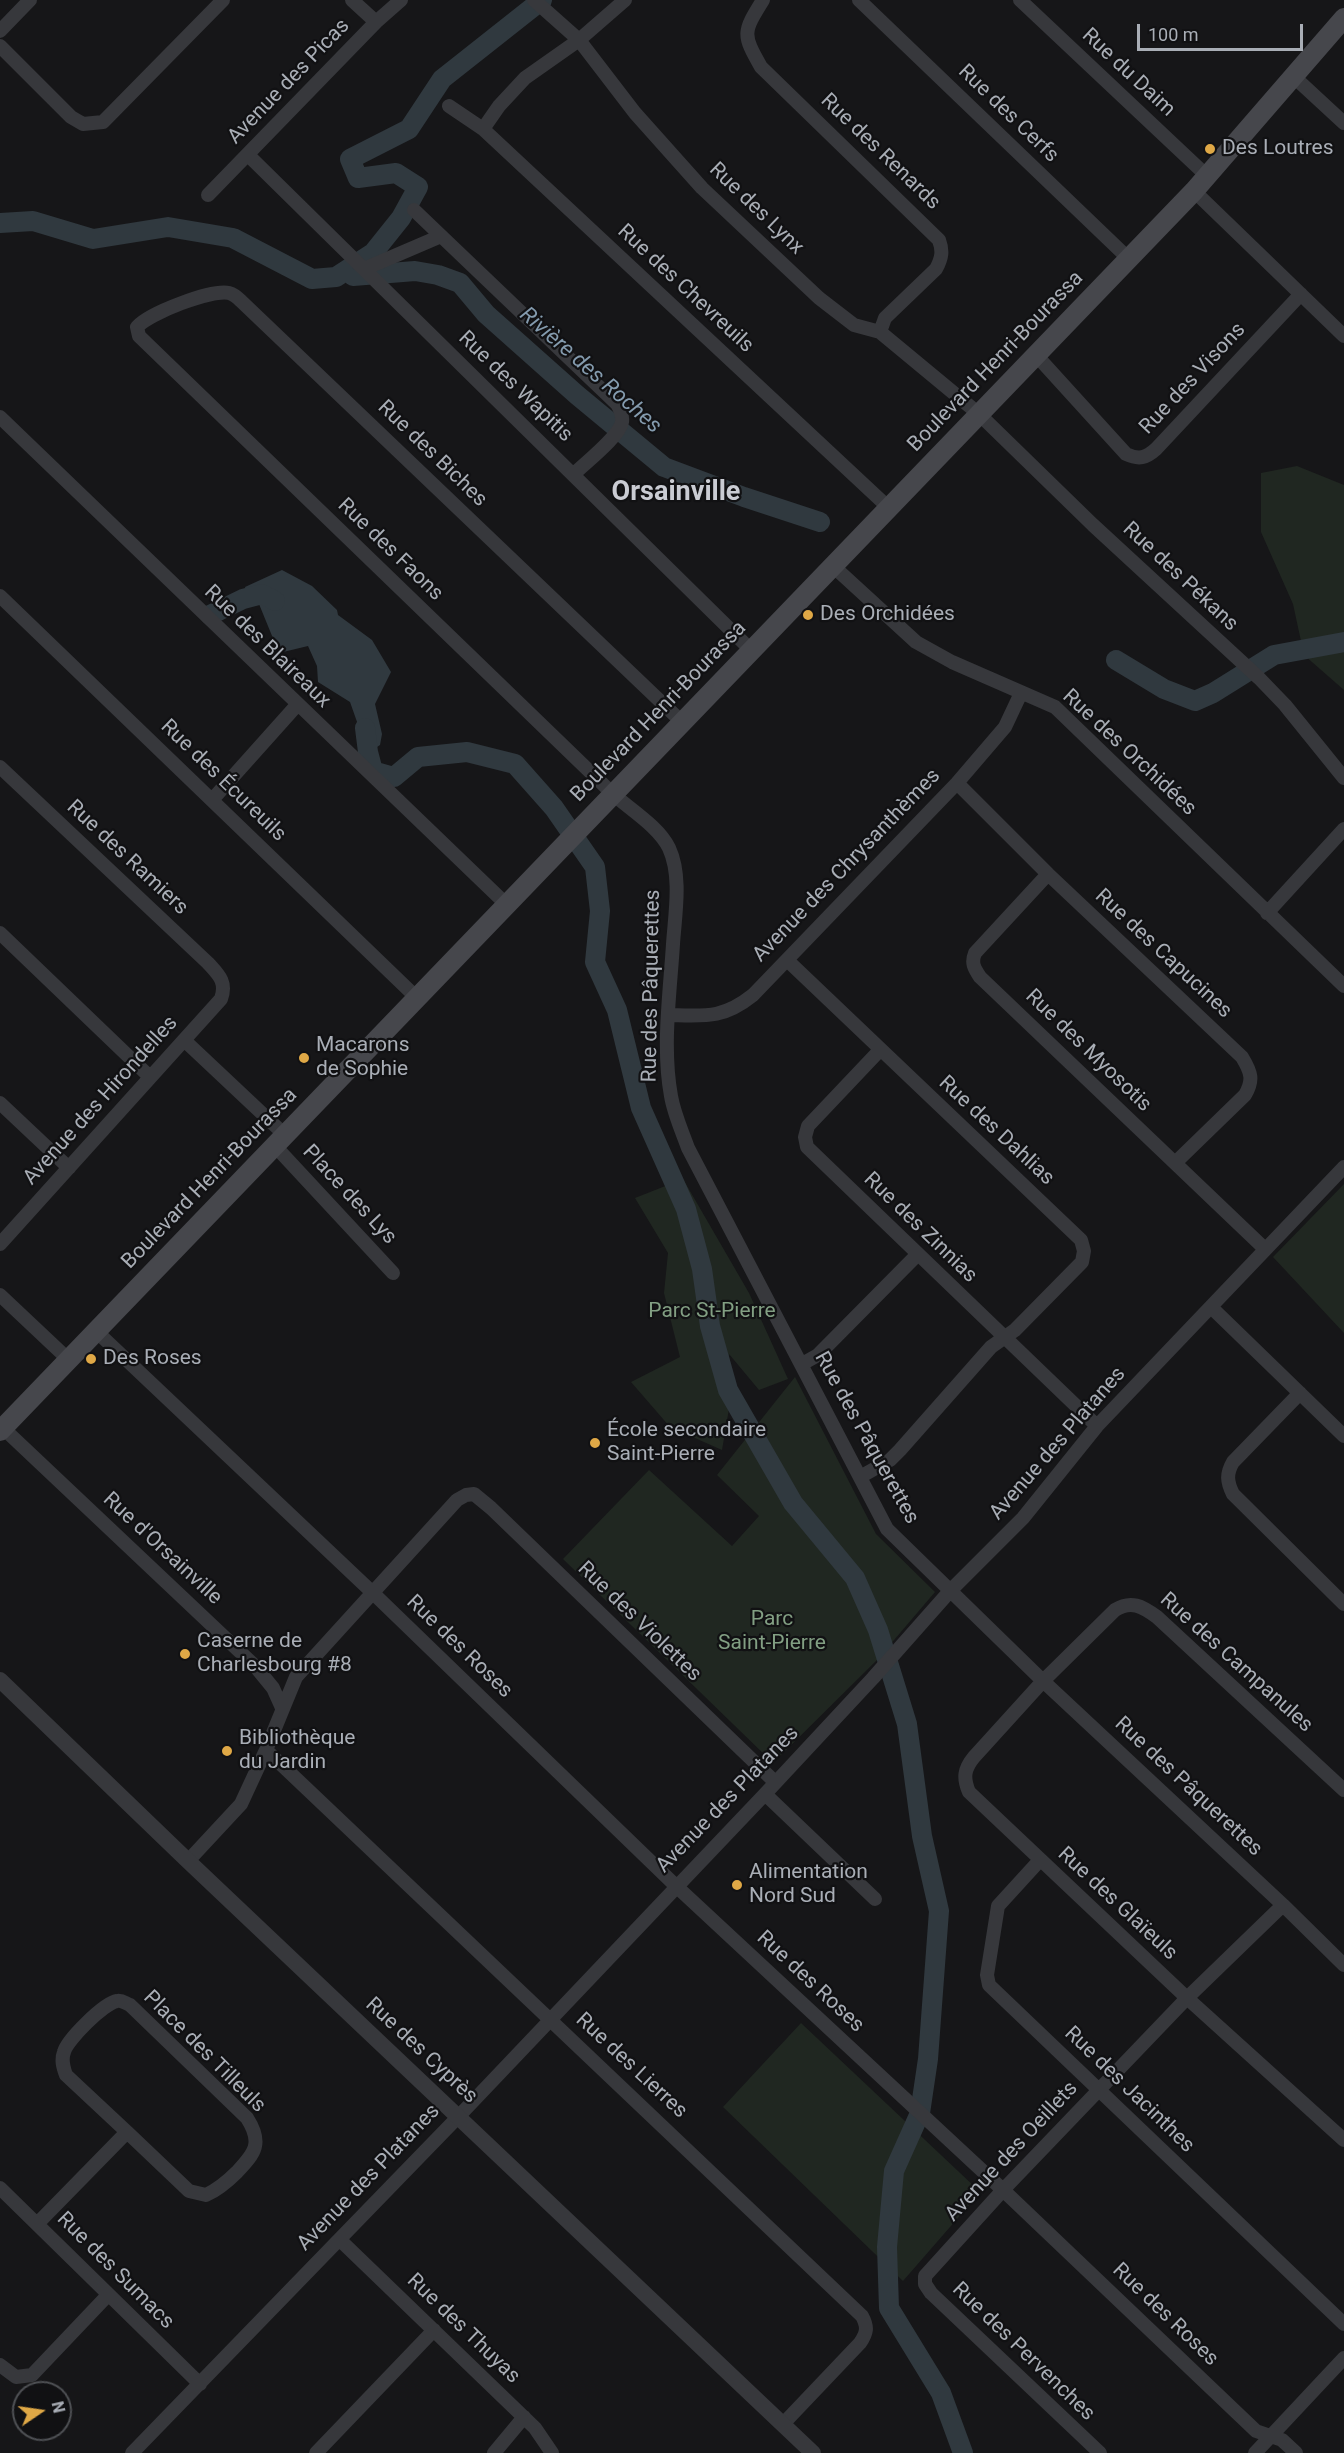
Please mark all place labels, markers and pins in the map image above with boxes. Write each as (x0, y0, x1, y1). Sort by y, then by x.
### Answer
place label: Des Loutres (1222, 136, 1334, 162)
marker: Des Loutres (1203, 142, 1217, 156)
place label: Des Orchidées (820, 602, 955, 628)
marker: Des Orchidées (801, 608, 815, 622)
place label: Macarons de Sophie (316, 1033, 409, 1083)
marker: Macarons de Sophie (297, 1051, 311, 1065)
place label: Des Roses (103, 1346, 202, 1372)
marker: Des Roses (84, 1352, 98, 1366)
place label: École secondaire Saint-Pierre (607, 1418, 766, 1468)
marker: École secondaire Saint-Pierre (588, 1436, 602, 1450)
place label: Caserne de Charlesbourg #8 (197, 1629, 352, 1679)
marker: Caserne de Charlesbourg #8 (178, 1647, 192, 1661)
place label: Bibliothèque du Jardin (239, 1726, 355, 1776)
marker: Bibliothèque du Jardin (220, 1744, 234, 1758)
place label: Alimentation Nord Sud (749, 1860, 868, 1910)
marker: Alimentation Nord Sud (730, 1878, 744, 1892)

